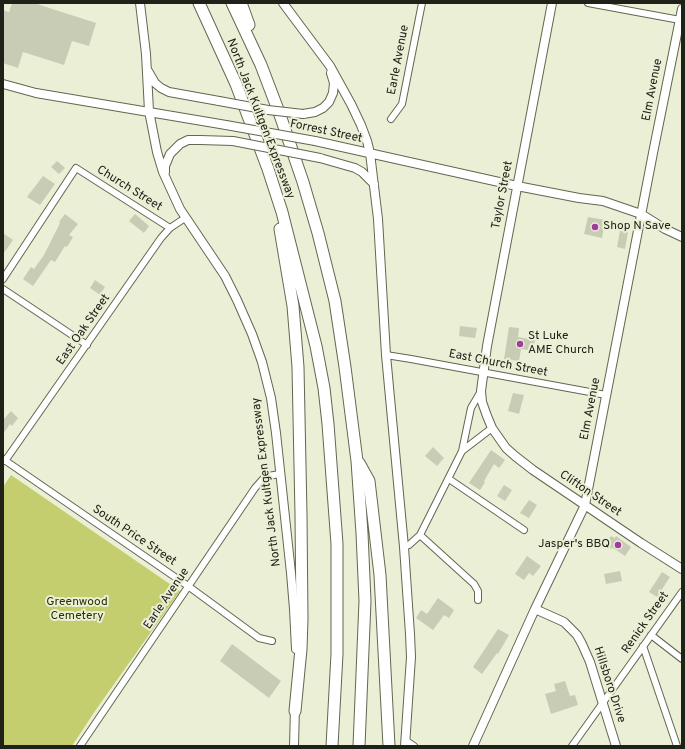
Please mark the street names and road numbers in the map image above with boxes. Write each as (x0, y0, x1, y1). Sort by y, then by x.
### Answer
street label: Earle Avenue (385, 24, 413, 96)
street label: North Jack Kultgen Expressway (223, 37, 297, 201)
street label: Elm Avenue (640, 57, 666, 123)
street label: Forrest Street (288, 117, 364, 147)
street label: Taylor Street (489, 160, 517, 230)
street label: Church Street (94, 163, 164, 215)
street label: East Oak Street (54, 292, 114, 368)
street label: East Church Street (447, 347, 549, 381)
street label: Elm Avenue (578, 376, 604, 442)
street label: North Jack Kultgen Expressway (249, 397, 285, 567)
street label: Clifton Street (556, 468, 624, 520)
street label: South Price Street (89, 503, 179, 569)
street label: Earle Avenue (141, 566, 193, 632)
street label: Renick Street (619, 589, 673, 657)
street label: Hillsboro Drive (590, 645, 628, 725)

